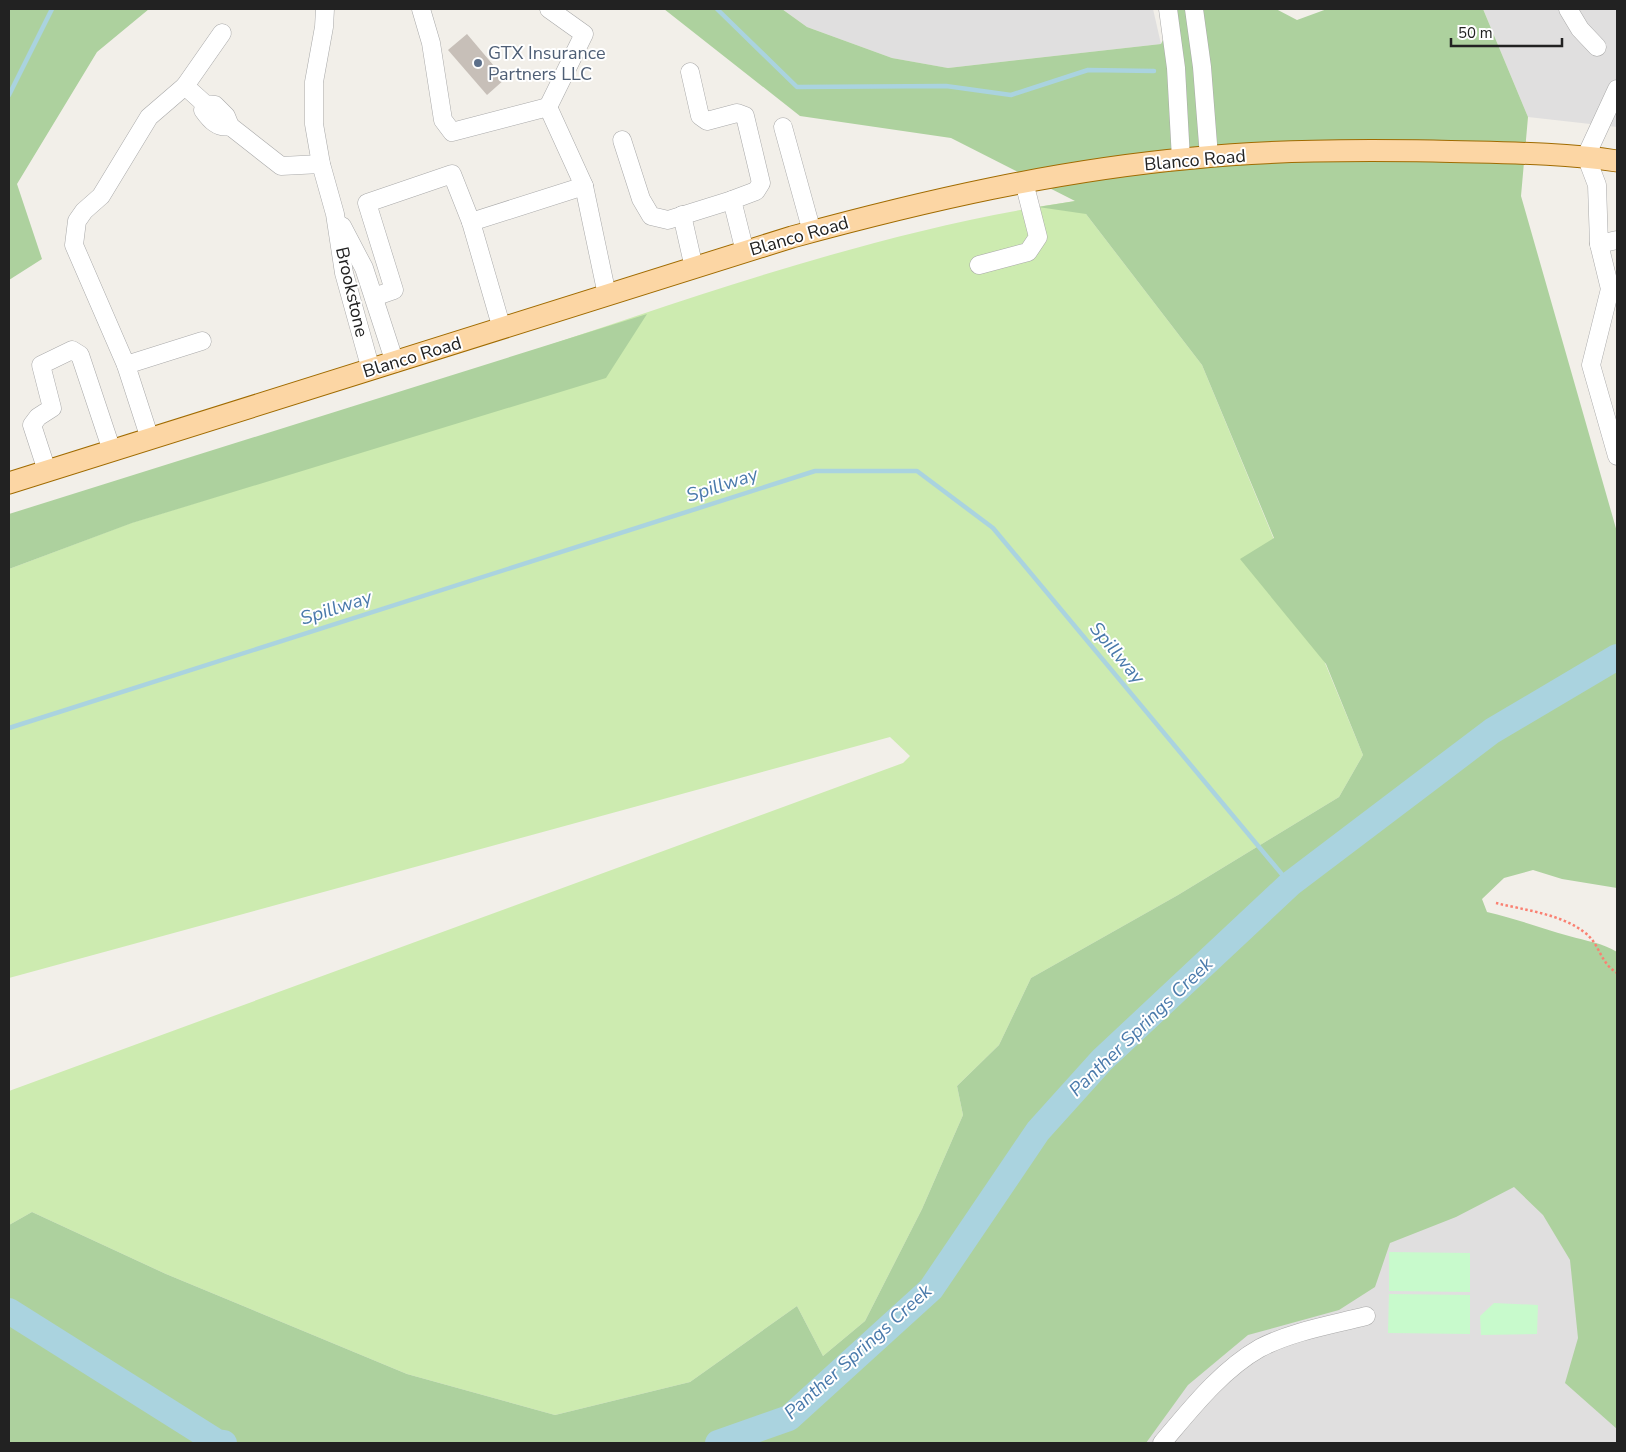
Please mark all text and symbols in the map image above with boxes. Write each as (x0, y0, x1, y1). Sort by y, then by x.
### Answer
scale bar (1451, 15, 1562, 47)
text: 50 m (1458, 23, 1493, 43)
place label: GTX Insurance Partners LLC (488, 41, 605, 86)
marker: GTX Insurance Partners LLC (472, 57, 484, 69)
street label: Blanco Road (1143, 144, 1247, 176)
street label: Blanco Road (747, 210, 851, 262)
street label: Brookstone (330, 245, 374, 339)
street label: Blanco Road (360, 331, 464, 383)
water label: Spillway (683, 461, 762, 509)
water label: Spillway (297, 584, 376, 632)
water label: Spillway (1083, 616, 1151, 691)
water label: Panther Springs Creek (1063, 951, 1219, 1103)
water label: Panther Springs Creek (778, 1278, 938, 1425)

